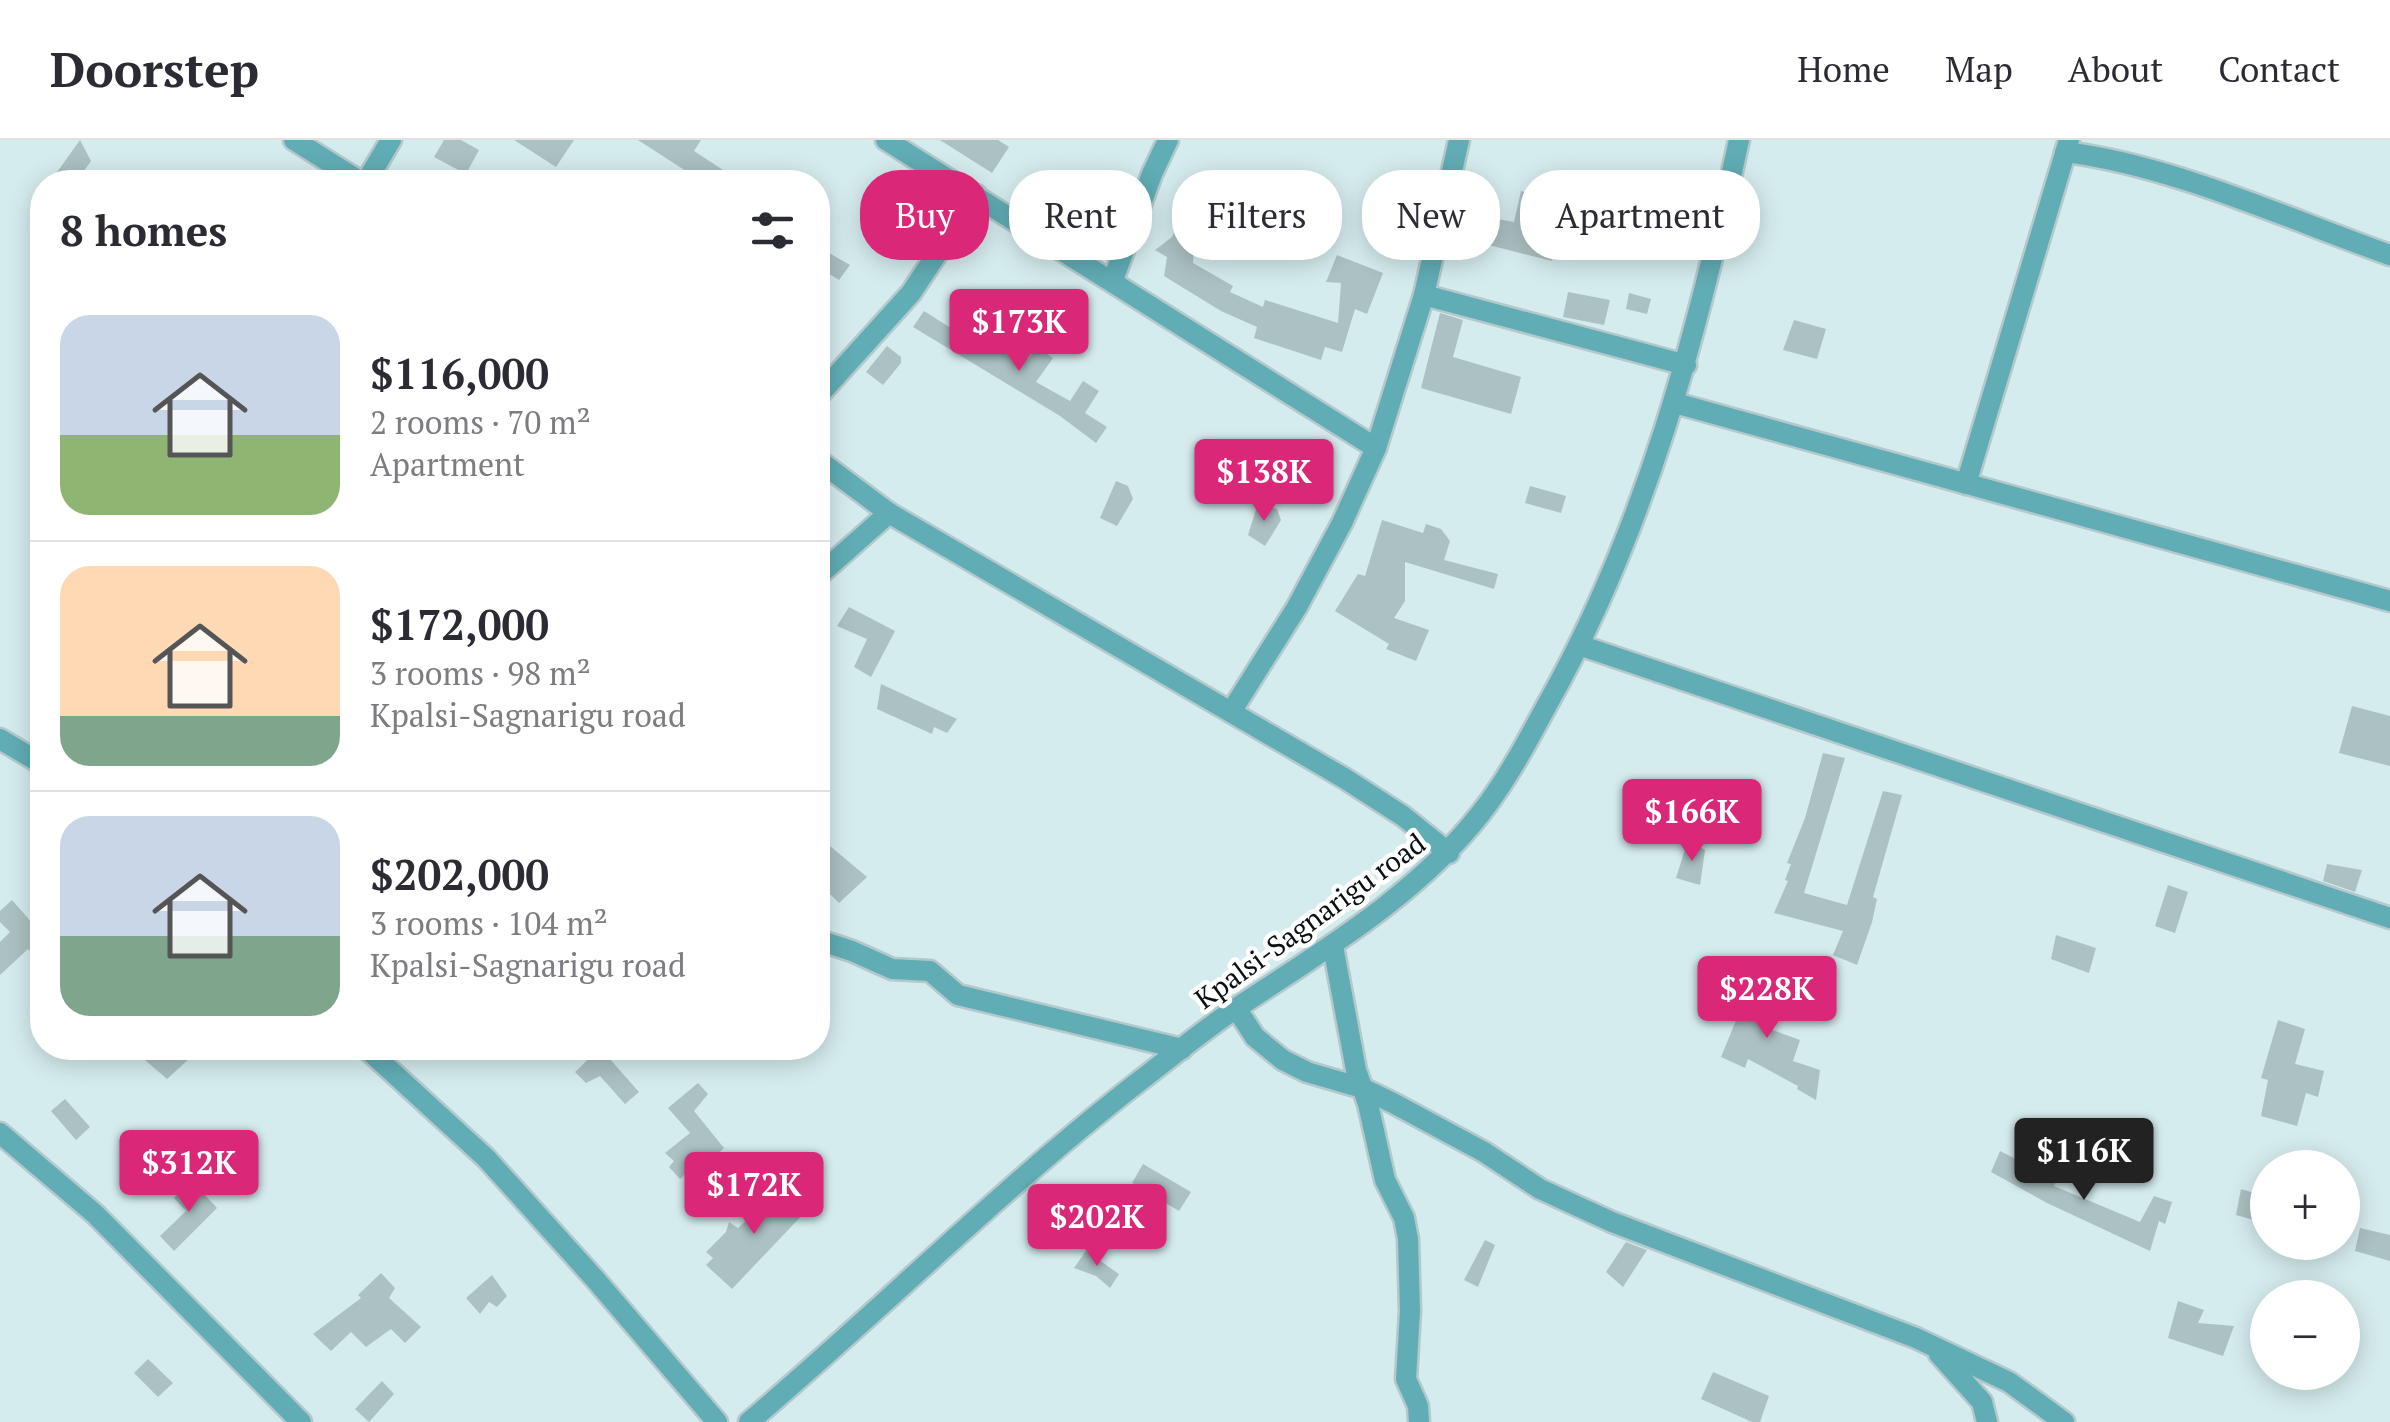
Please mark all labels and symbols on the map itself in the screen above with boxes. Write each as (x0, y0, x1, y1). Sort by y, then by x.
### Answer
pin: $173K (949, 289, 1089, 374)
pin: $138K (1194, 439, 1334, 524)
pin: $166K (1622, 779, 1762, 864)
street label: Kpalsi-Sagnarigu road (1187, 824, 1432, 1017)
pin: $228K (1697, 956, 1837, 1041)
pin: $116K (2014, 1118, 2154, 1203)
pin: $312K (119, 1130, 259, 1215)
pin: $172K (684, 1152, 824, 1237)
pin: $202K (1027, 1184, 1167, 1269)

